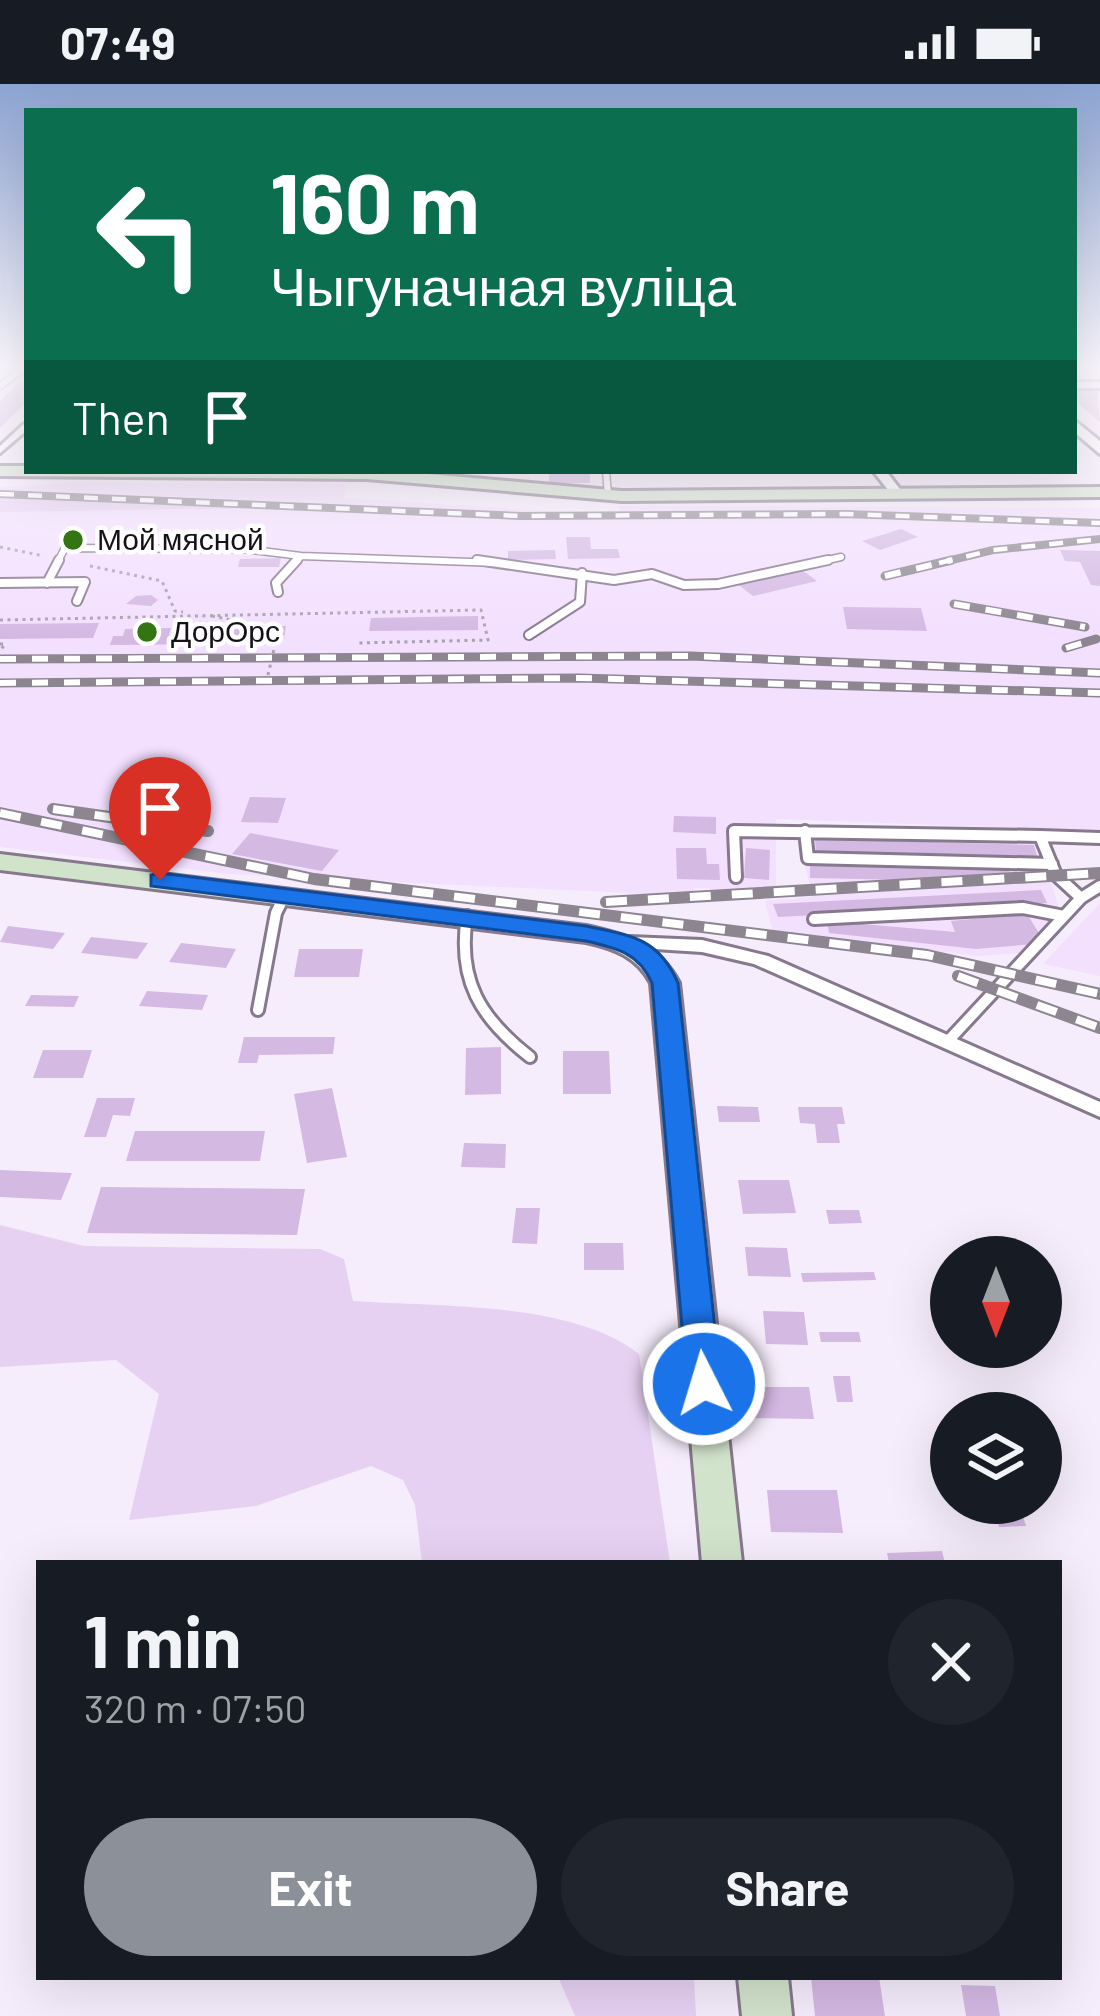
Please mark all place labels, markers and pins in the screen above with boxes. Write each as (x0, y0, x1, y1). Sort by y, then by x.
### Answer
place label: Мой мясной (97, 520, 264, 556)
marker: Мой мясной (60, 527, 86, 553)
place label: ДорОрс (171, 612, 280, 648)
marker: ДорОрс (134, 619, 160, 645)
pin (109, 757, 211, 880)

